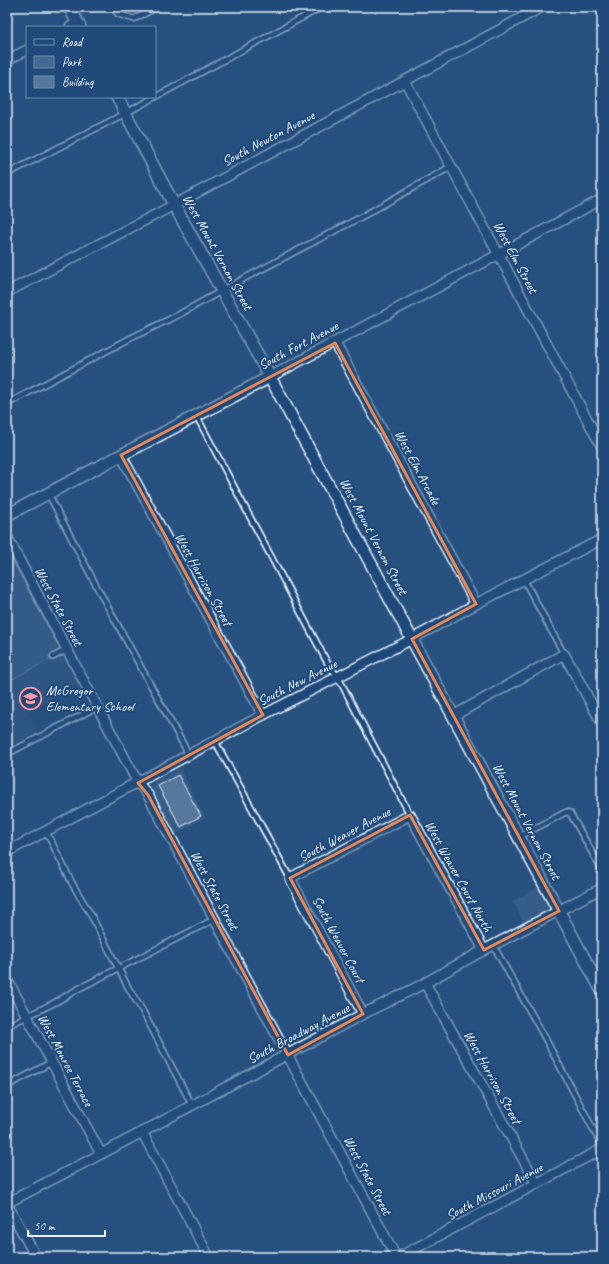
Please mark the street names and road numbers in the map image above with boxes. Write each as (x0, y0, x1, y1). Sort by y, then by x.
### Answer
street label: South Newton Avenue (219, 106, 319, 170)
street label: West Mount Vernon Street (179, 191, 257, 314)
street label: West Elm Street (490, 218, 542, 297)
street label: South Fort Avenue (256, 317, 342, 373)
street label: West Elm Arcade (391, 427, 445, 509)
street label: West Mount Vernon Street (336, 475, 412, 599)
street label: West Harrison Street (171, 530, 237, 631)
street label: West State Street (31, 564, 87, 650)
street label: South New Avenue (255, 655, 341, 710)
street label: West Mount Vernon Street (489, 760, 565, 884)
street label: South Weaver Avenue (295, 802, 394, 866)
street label: West Weaver Court North (421, 818, 496, 935)
street label: West State Street (187, 848, 243, 934)
street label: South Weaver Court (309, 893, 370, 988)
street label: South Broadway Avenue (244, 999, 353, 1068)
street label: West Monroe Terrace (34, 1011, 98, 1111)
street label: West Harrison Street (460, 1028, 526, 1129)
street label: West State Street (340, 1133, 396, 1219)
street label: South Missouri Avenue (443, 1158, 547, 1224)

